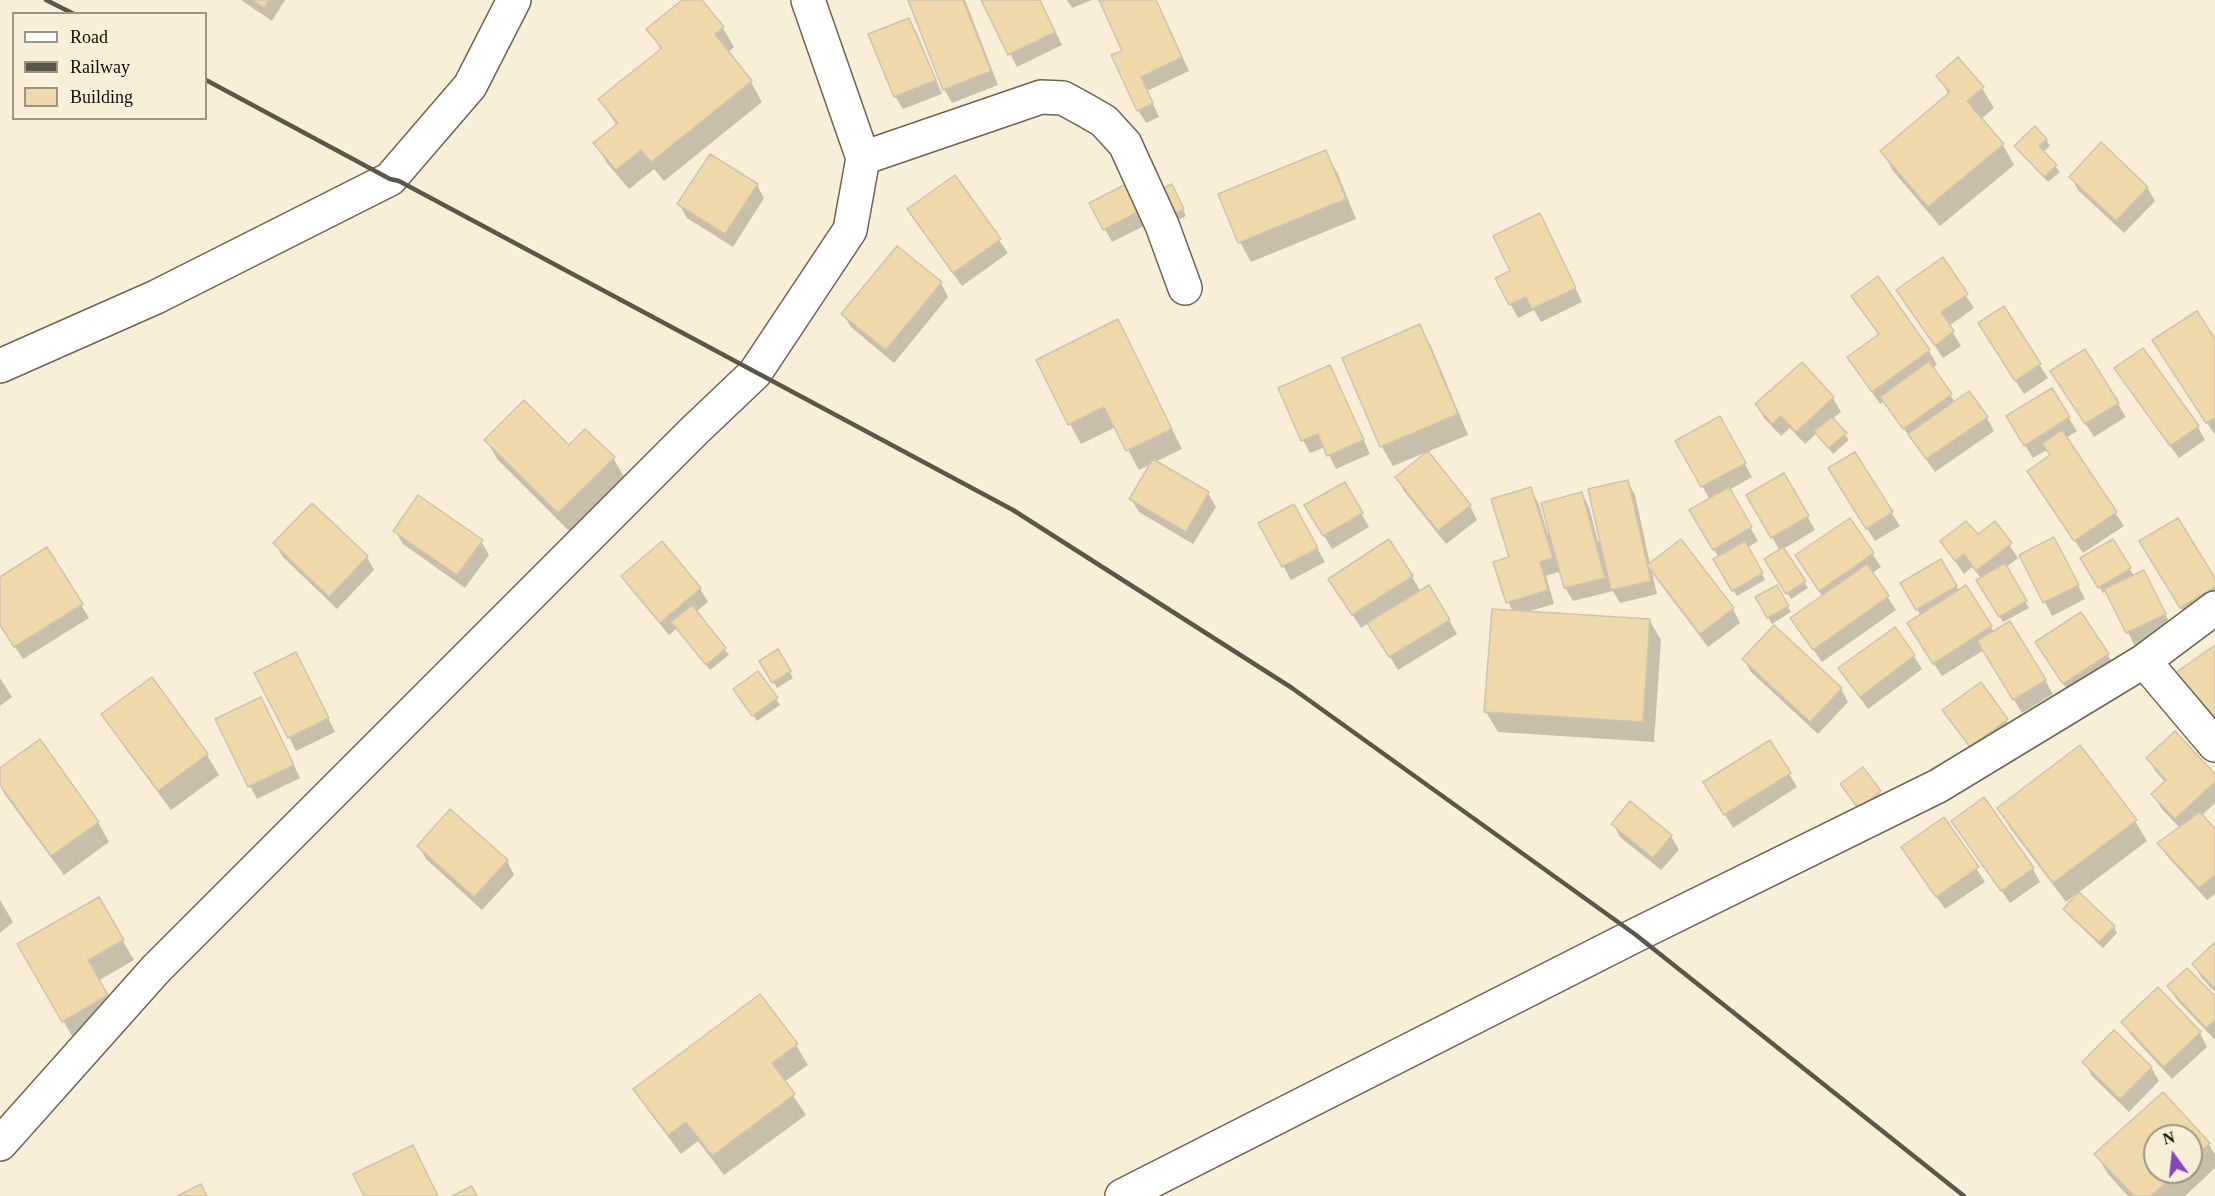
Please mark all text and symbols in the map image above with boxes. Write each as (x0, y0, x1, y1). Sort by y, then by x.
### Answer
legend (12, 12, 207, 120)
text: Road (70, 27, 108, 47)
text: Railway (70, 57, 130, 77)
text: Building (70, 87, 133, 107)
north arrow (2143, 1124, 2203, 1184)
text: N (2161, 1128, 2177, 1148)

